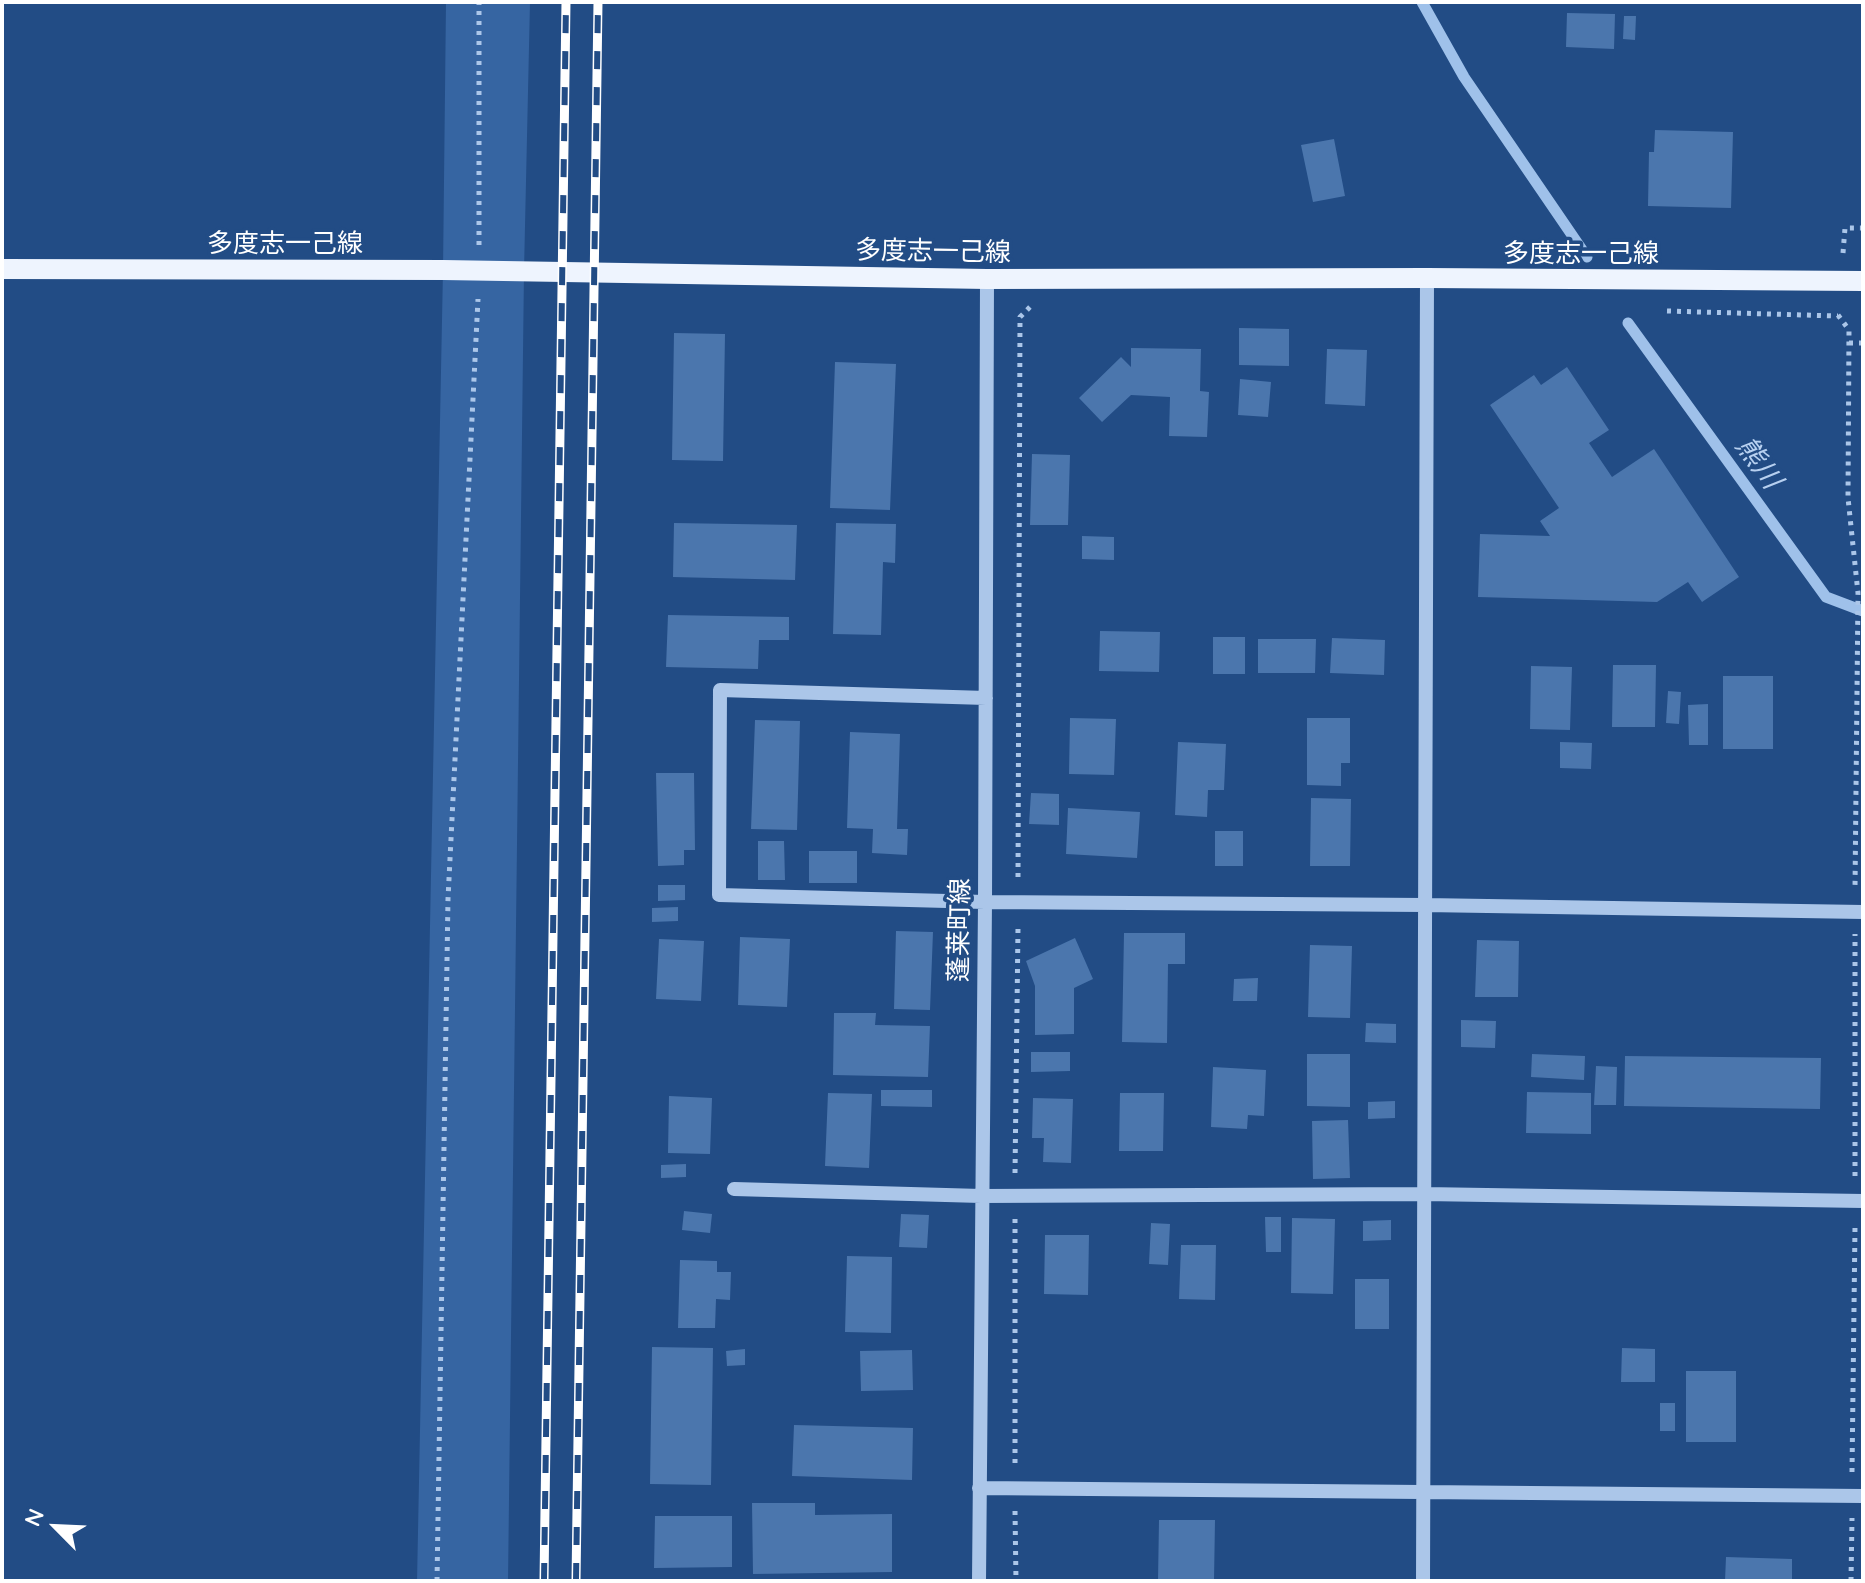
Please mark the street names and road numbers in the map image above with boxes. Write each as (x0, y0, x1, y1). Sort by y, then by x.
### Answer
street label: 多度志一己線 (207, 228, 363, 260)
street label: 多度志一己線 (855, 235, 1011, 269)
street label: 多度志一己線 (1503, 238, 1659, 270)
street label: 蓬莱町線 (943, 878, 977, 982)

